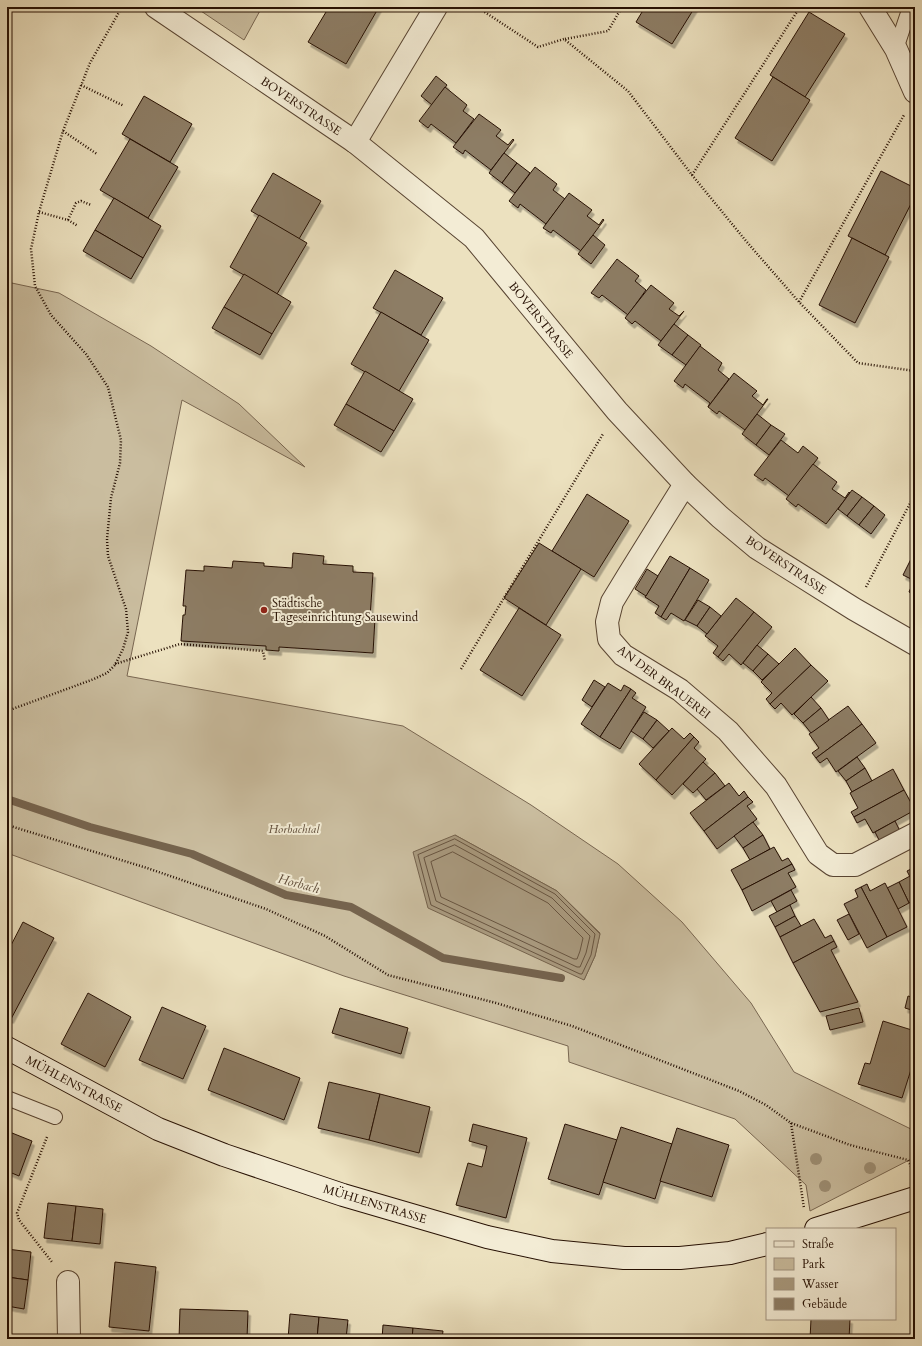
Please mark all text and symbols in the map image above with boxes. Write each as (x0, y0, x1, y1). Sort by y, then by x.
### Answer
street label: BOVERSTRASSE (257, 73, 345, 139)
street label: BOVERSTRASSE (505, 278, 577, 362)
street label: BOVERSTRASSE (742, 532, 830, 598)
place label: Städtische Tageseinrichtung Sausewind (272, 595, 419, 625)
marker: Städtische Tageseinrichtung Sausewind (259, 605, 269, 615)
street label: AN DER BRAUEREI (614, 642, 714, 722)
park label: Horbachtal (269, 821, 320, 837)
water label: Horbach (276, 870, 322, 898)
street label: MÜHLENSTRASSE (23, 1051, 126, 1116)
street label: MÜHLENSTRASSE (321, 1180, 429, 1227)
legend (766, 1228, 896, 1320)
text: Straße (802, 1236, 834, 1252)
text: Park (802, 1256, 826, 1272)
text: Wasser (801, 1276, 839, 1292)
text: Gebäude (802, 1296, 847, 1312)

